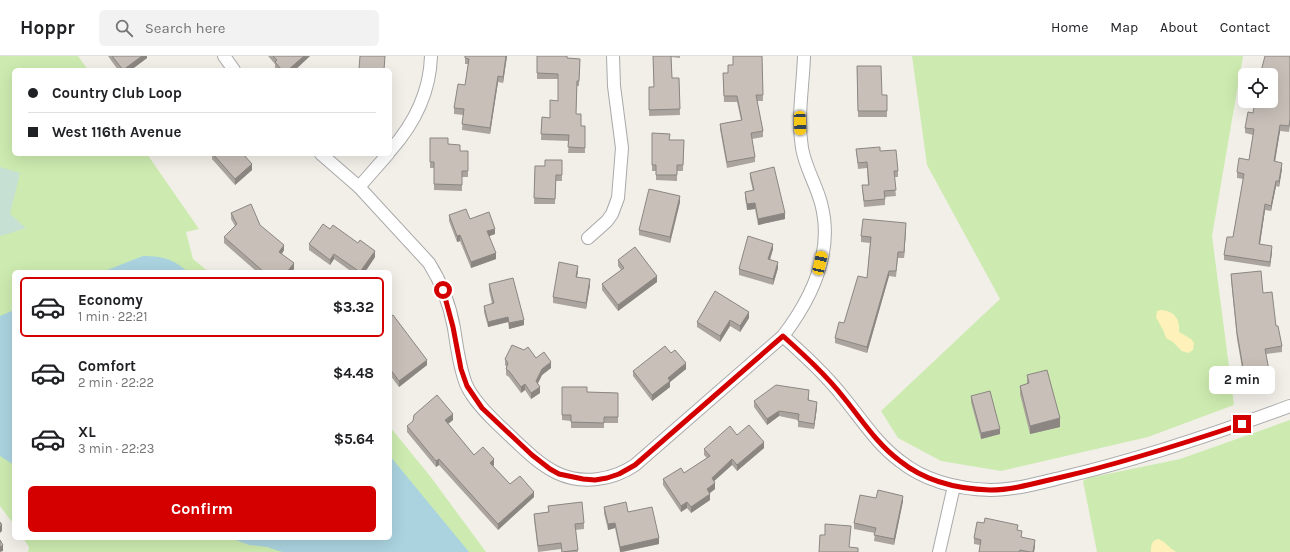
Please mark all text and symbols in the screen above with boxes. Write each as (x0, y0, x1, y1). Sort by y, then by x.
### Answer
search box (99, 10, 379, 46)
text: Hoppr (20, 17, 75, 39)
icon: search (113, 17, 135, 39)
text: Search here (145, 19, 225, 37)
text: Home (1051, 19, 1088, 36)
text: Map (1110, 19, 1138, 36)
text: About (1160, 19, 1198, 36)
text: Contact (1220, 19, 1270, 36)
map controls (1238, 68, 1278, 108)
button: locate (1238, 68, 1278, 108)
text: Country Club Loop (52, 84, 182, 102)
car (794, 111, 806, 135)
text: West 116th Avenue (52, 123, 182, 141)
car (812, 250, 828, 276)
route start (434, 281, 452, 299)
icon: car (30, 289, 66, 325)
text: Economy (78, 291, 143, 309)
text: $3.32 (333, 298, 374, 316)
text: 1 min · 22:21 (78, 309, 148, 324)
icon: car (30, 355, 66, 391)
text: Comfort (78, 357, 136, 375)
text: $4.48 (333, 364, 374, 382)
callout: 2 min (1209, 366, 1275, 394)
text: 2 min (1224, 372, 1260, 387)
text: 2 min · 22:22 (78, 375, 154, 390)
route end (1233, 415, 1251, 433)
icon: car (30, 421, 66, 457)
text: XL (78, 423, 96, 441)
text: $5.64 (334, 430, 374, 448)
text: 3 min · 22:23 (78, 441, 154, 456)
button: Confirm (28, 486, 376, 532)

